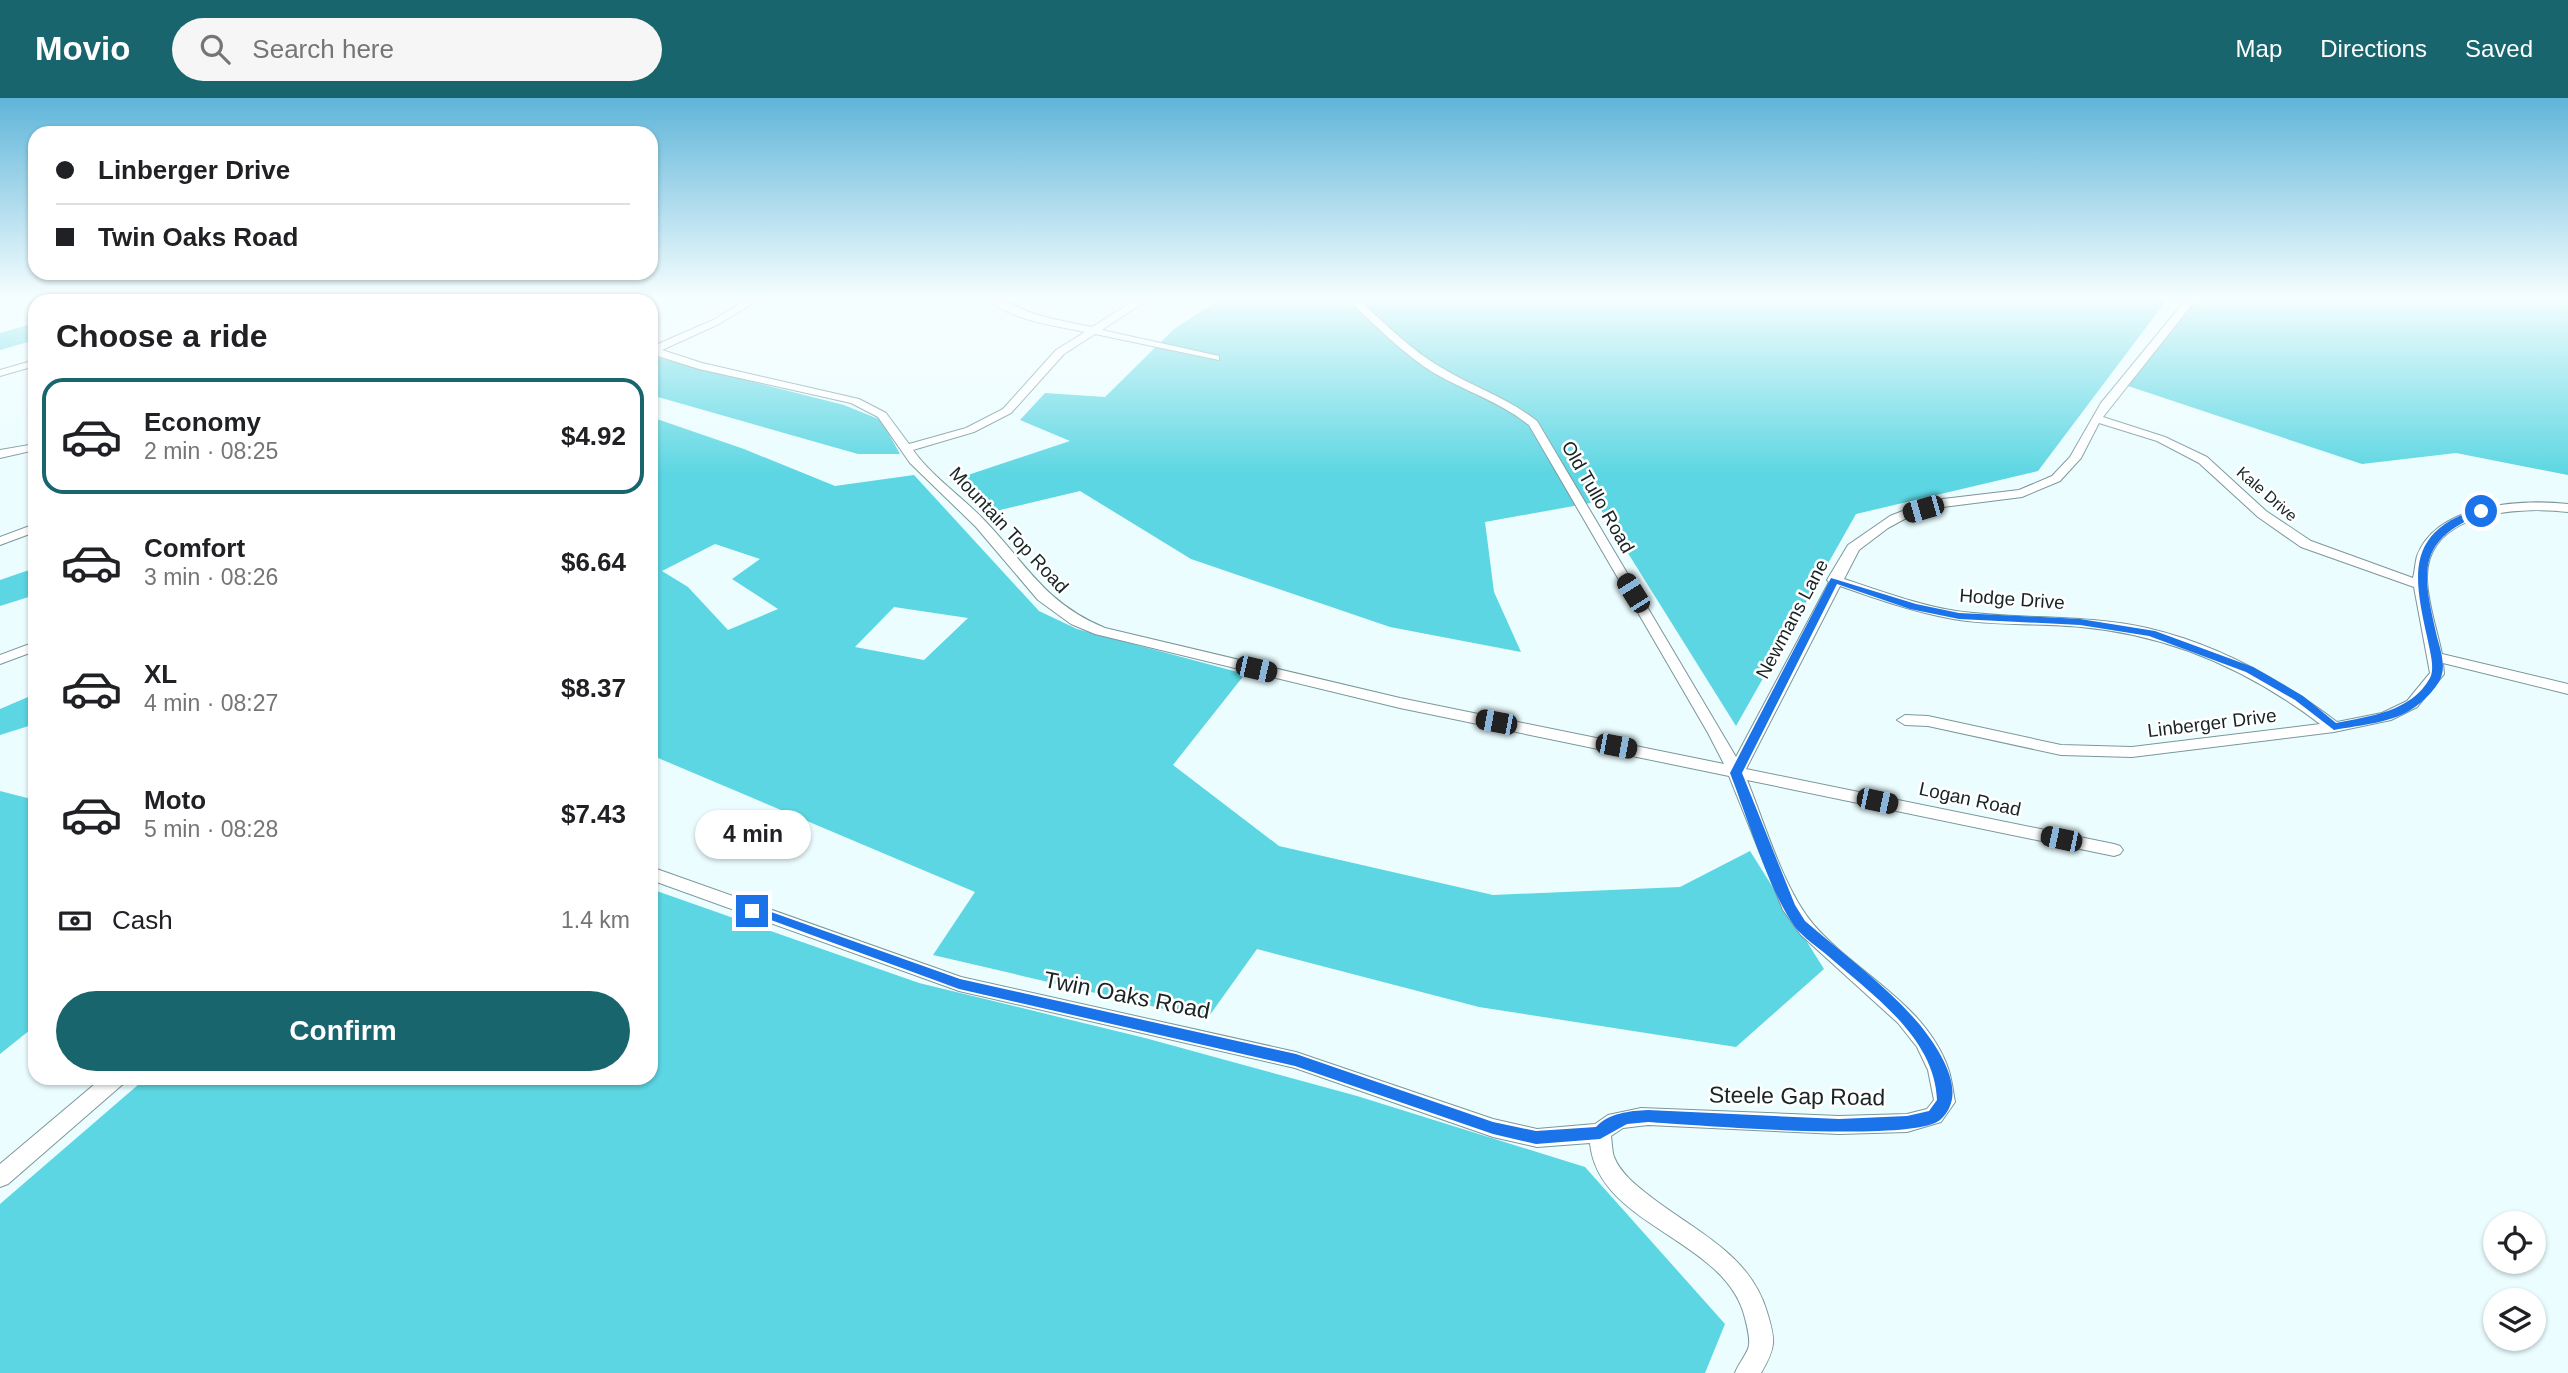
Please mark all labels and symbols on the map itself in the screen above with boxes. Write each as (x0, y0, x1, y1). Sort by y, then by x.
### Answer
street label: Old Tullo Road (1557, 437, 1639, 557)
street label: Mountain Top Road (945, 463, 1073, 597)
street label: Kale Drive (2234, 463, 2301, 525)
car (1900, 493, 1947, 525)
route start (2465, 495, 2497, 527)
street label: Newmans Lane (1752, 556, 1832, 682)
car (1613, 570, 1654, 616)
street label: Hodge Drive (1959, 585, 2065, 613)
car (1234, 654, 1279, 684)
street label: Linberger Drive (2146, 705, 2278, 741)
car (1474, 708, 1519, 736)
car (1594, 732, 1639, 760)
street label: Logan Road (1917, 778, 2023, 820)
car (1855, 786, 1900, 816)
callout: 4 min (694, 810, 810, 858)
car (2039, 824, 2084, 854)
route end (736, 895, 768, 927)
street label: Twin Oaks Road (1042, 966, 1212, 1024)
street label: Steele Gap Road (1709, 1081, 1885, 1111)

